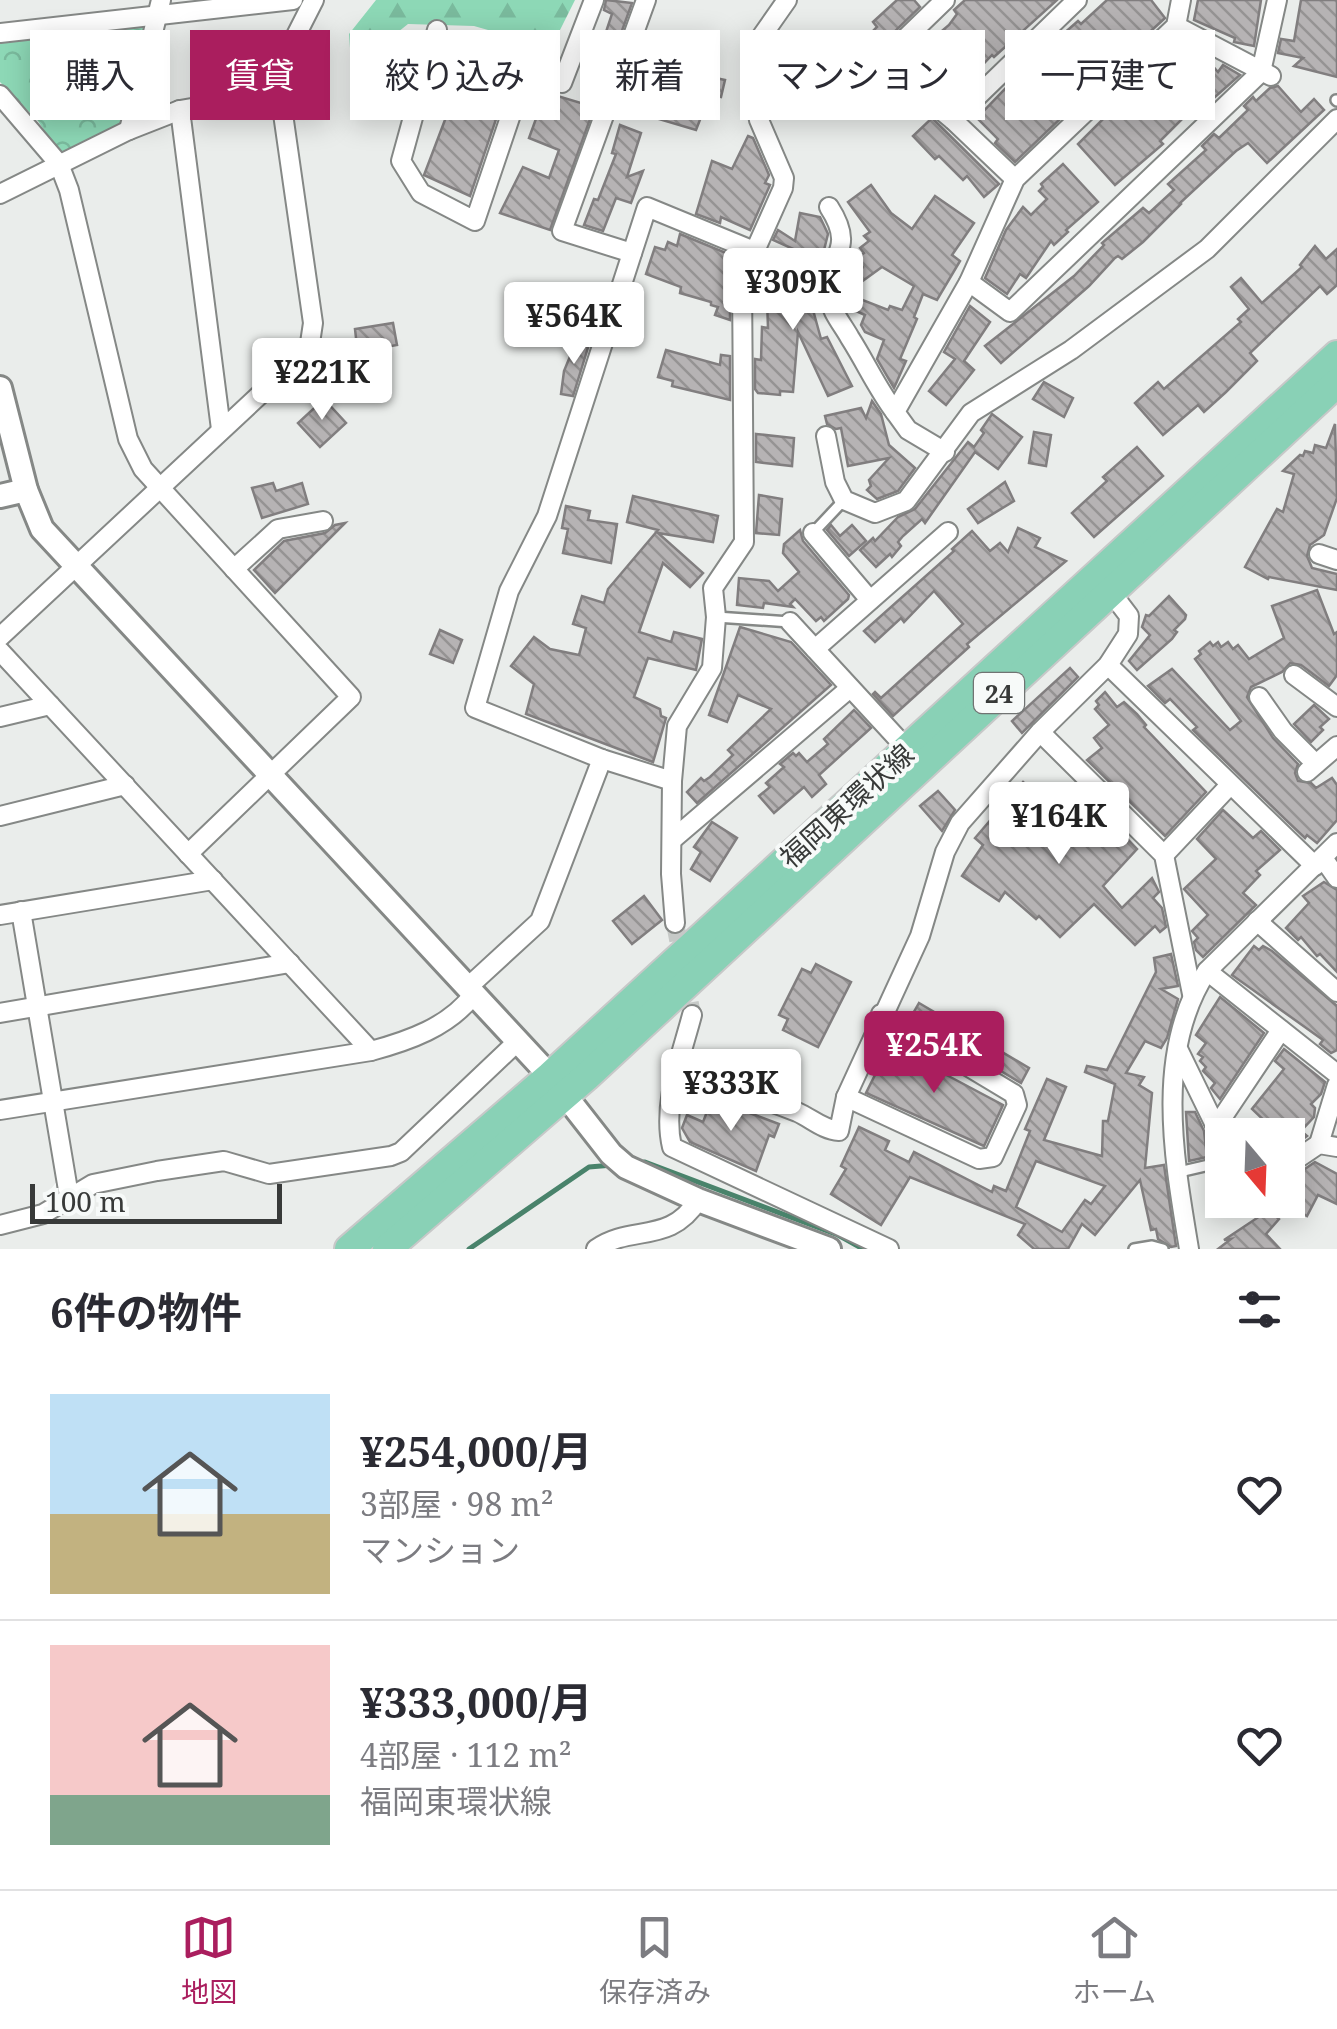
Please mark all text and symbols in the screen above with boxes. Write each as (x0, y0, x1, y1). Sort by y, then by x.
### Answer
chip: 購入 (30, 30, 170, 120)
chip: 賃貸 (190, 30, 330, 120)
chip: 絞り込み (350, 30, 560, 120)
chip: 新着 (580, 30, 720, 120)
chip: マンション (740, 30, 985, 120)
chip: 一戸建て (1005, 30, 1215, 120)
pin: ¥309K (723, 248, 863, 333)
text: ¥309K (745, 259, 841, 302)
pin: ¥564K (504, 282, 644, 367)
text: ¥564K (526, 293, 622, 336)
pin: ¥221K (252, 338, 392, 423)
text: ¥221K (274, 349, 370, 392)
road number: 24 (974, 673, 1024, 713)
street label: 福岡東環状線 (771, 735, 921, 875)
pin: ¥164K (989, 782, 1129, 867)
text: ¥164K (1011, 793, 1107, 836)
pin: ¥254K (864, 1011, 1004, 1096)
text: ¥254K (886, 1022, 982, 1065)
pin: ¥333K (661, 1049, 801, 1134)
text: ¥333K (683, 1060, 779, 1103)
north arrow (1205, 1118, 1305, 1218)
map controls (1205, 1118, 1305, 1218)
scale bar (30, 1179, 282, 1224)
text: 100 m (45, 1182, 126, 1220)
icon: filters (1232, 1282, 1287, 1337)
text: 6件の物件 (50, 1283, 242, 1340)
text: ¥254,000/月 (360, 1422, 593, 1479)
icon: home (130, 1434, 250, 1554)
icon: heart (1232, 1467, 1287, 1522)
text: 3部屋 · 98 m² (360, 1482, 554, 1525)
text: マンション (360, 1528, 520, 1571)
text: ¥333,000/月 (360, 1673, 593, 1730)
icon: home (130, 1685, 250, 1805)
icon: heart (1232, 1718, 1287, 1773)
text: 4部屋 · 112 m² (360, 1733, 572, 1776)
text: 福岡東環状線 (360, 1779, 552, 1822)
tab: 地図 (181, 1910, 237, 2010)
tab: 保存済み (599, 1910, 711, 2010)
tab: ホーム (1073, 1910, 1156, 2010)

